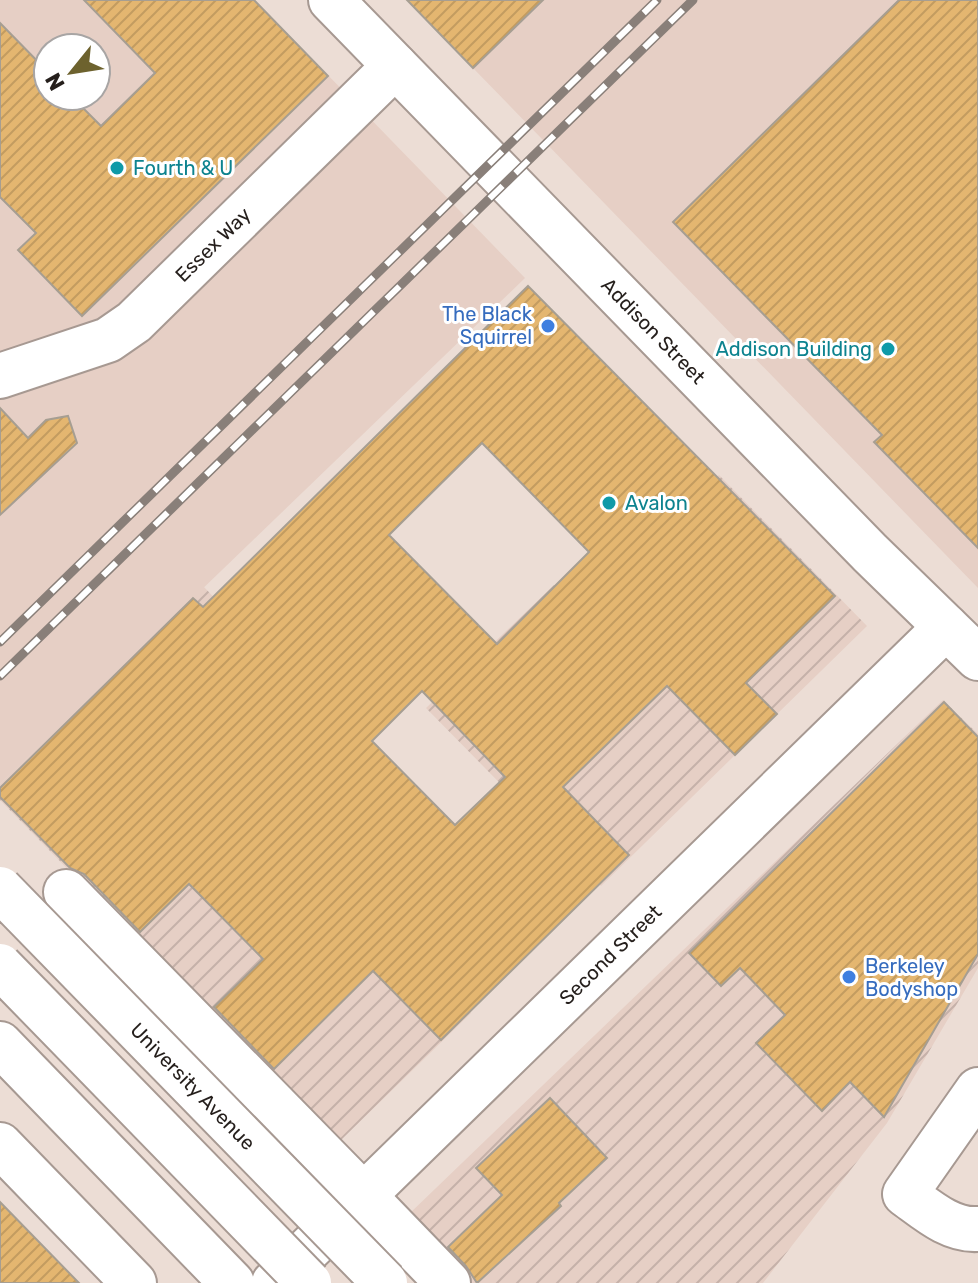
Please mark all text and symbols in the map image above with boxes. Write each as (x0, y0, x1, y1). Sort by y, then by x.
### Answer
north arrow (32, 32, 112, 112)
text: N (39, 68, 71, 95)
place label: Fourth & U (133, 156, 233, 180)
marker: Fourth & U (108, 159, 126, 177)
street label: Essex Way (170, 202, 256, 287)
street label: Addison Street (597, 273, 711, 389)
place label: The Black Squirrel (442, 302, 533, 349)
marker: The Black Squirrel (539, 317, 557, 335)
place label: Addison Building (715, 337, 872, 361)
marker: Addison Building (879, 340, 897, 358)
place label: Avalon (625, 491, 688, 515)
marker: Avalon (600, 494, 618, 512)
street label: Second Street (554, 900, 666, 1010)
place label: Berkeley Bodyshop (865, 954, 958, 1001)
marker: Berkeley Bodyshop (840, 968, 858, 986)
street label: University Avenue (125, 1018, 260, 1155)

